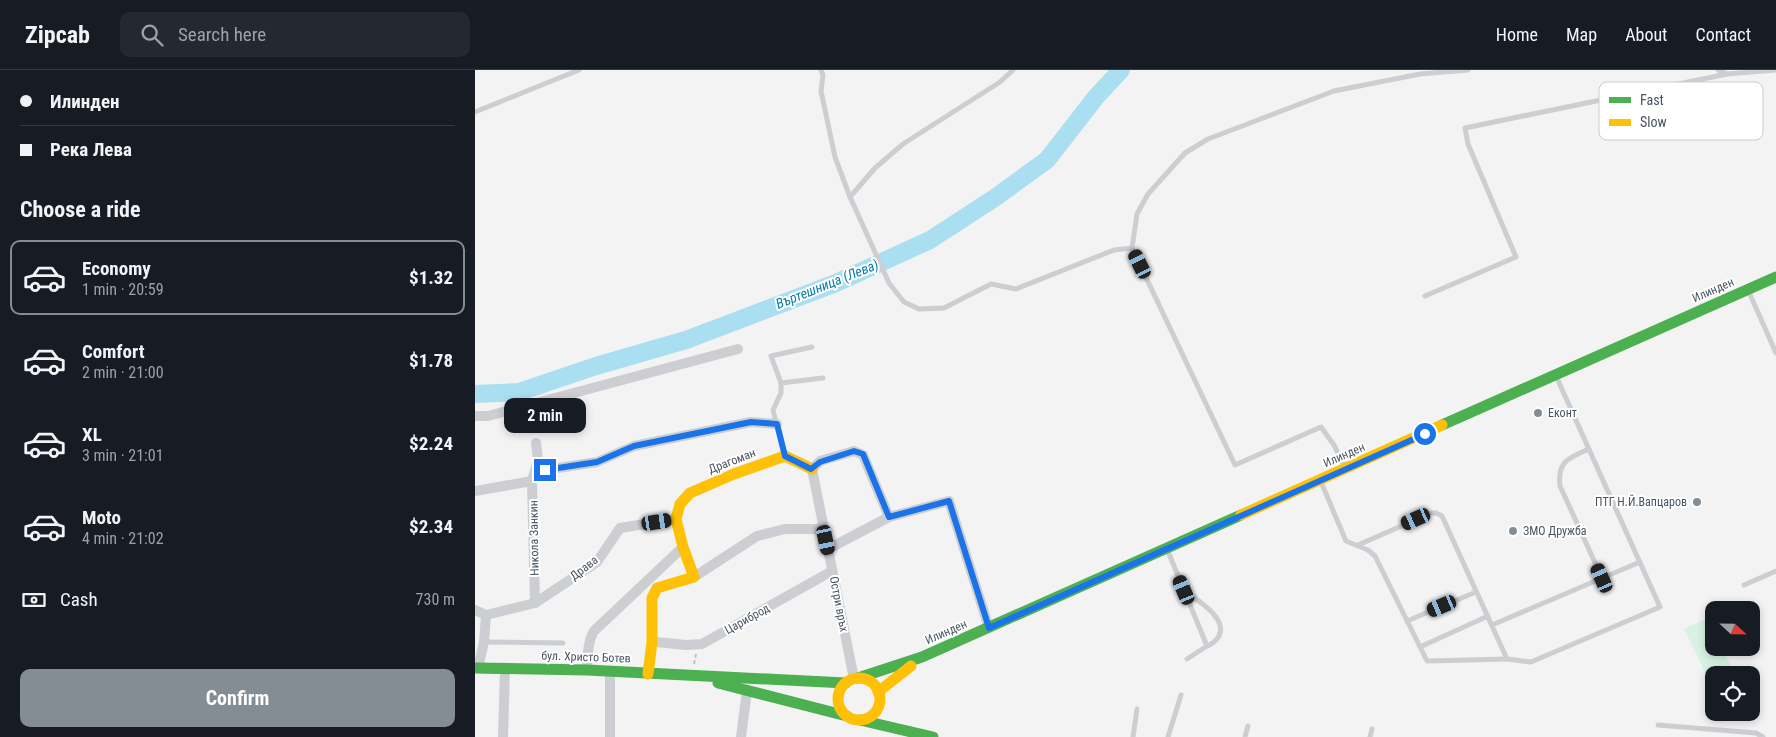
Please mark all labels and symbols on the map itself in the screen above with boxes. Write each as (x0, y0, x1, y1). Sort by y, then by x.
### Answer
legend (1599, 82, 1763, 140)
text: Fast (1640, 92, 1664, 108)
text: Slow (1640, 114, 1667, 130)
car (1126, 247, 1153, 281)
water label: Въртешница (Лева) (773, 256, 881, 313)
street label: Илинден (1690, 275, 1736, 305)
callout: 2 min (504, 398, 586, 432)
place label: Еконт (1548, 406, 1577, 420)
marker: Еконт (1532, 407, 1544, 419)
route start (1414, 423, 1436, 445)
street label: Илинден (1321, 440, 1367, 470)
street label: Драгоман (706, 446, 758, 476)
route end (534, 459, 556, 481)
place label: ПТГ Н.Й.Вапцаров (1595, 494, 1687, 509)
marker: ПТГ Н.Й.Вапцаров (1691, 496, 1703, 508)
street label: Никола Занкин (526, 500, 542, 576)
car (1399, 506, 1432, 532)
car (641, 512, 672, 532)
car (815, 524, 836, 556)
place label: ЗМО Дружба (1523, 524, 1587, 538)
marker: ЗМО Дружба (1507, 525, 1519, 537)
street label: Драва (567, 553, 601, 583)
car (1589, 561, 1614, 595)
car (1171, 573, 1196, 607)
street label: Остри връх (827, 575, 851, 633)
car (1425, 593, 1458, 619)
street label: Цариброд (722, 601, 772, 637)
north arrow (1705, 601, 1760, 656)
street label: Илинден (923, 617, 969, 647)
street label: бул. Христо Ботев (541, 648, 631, 666)

